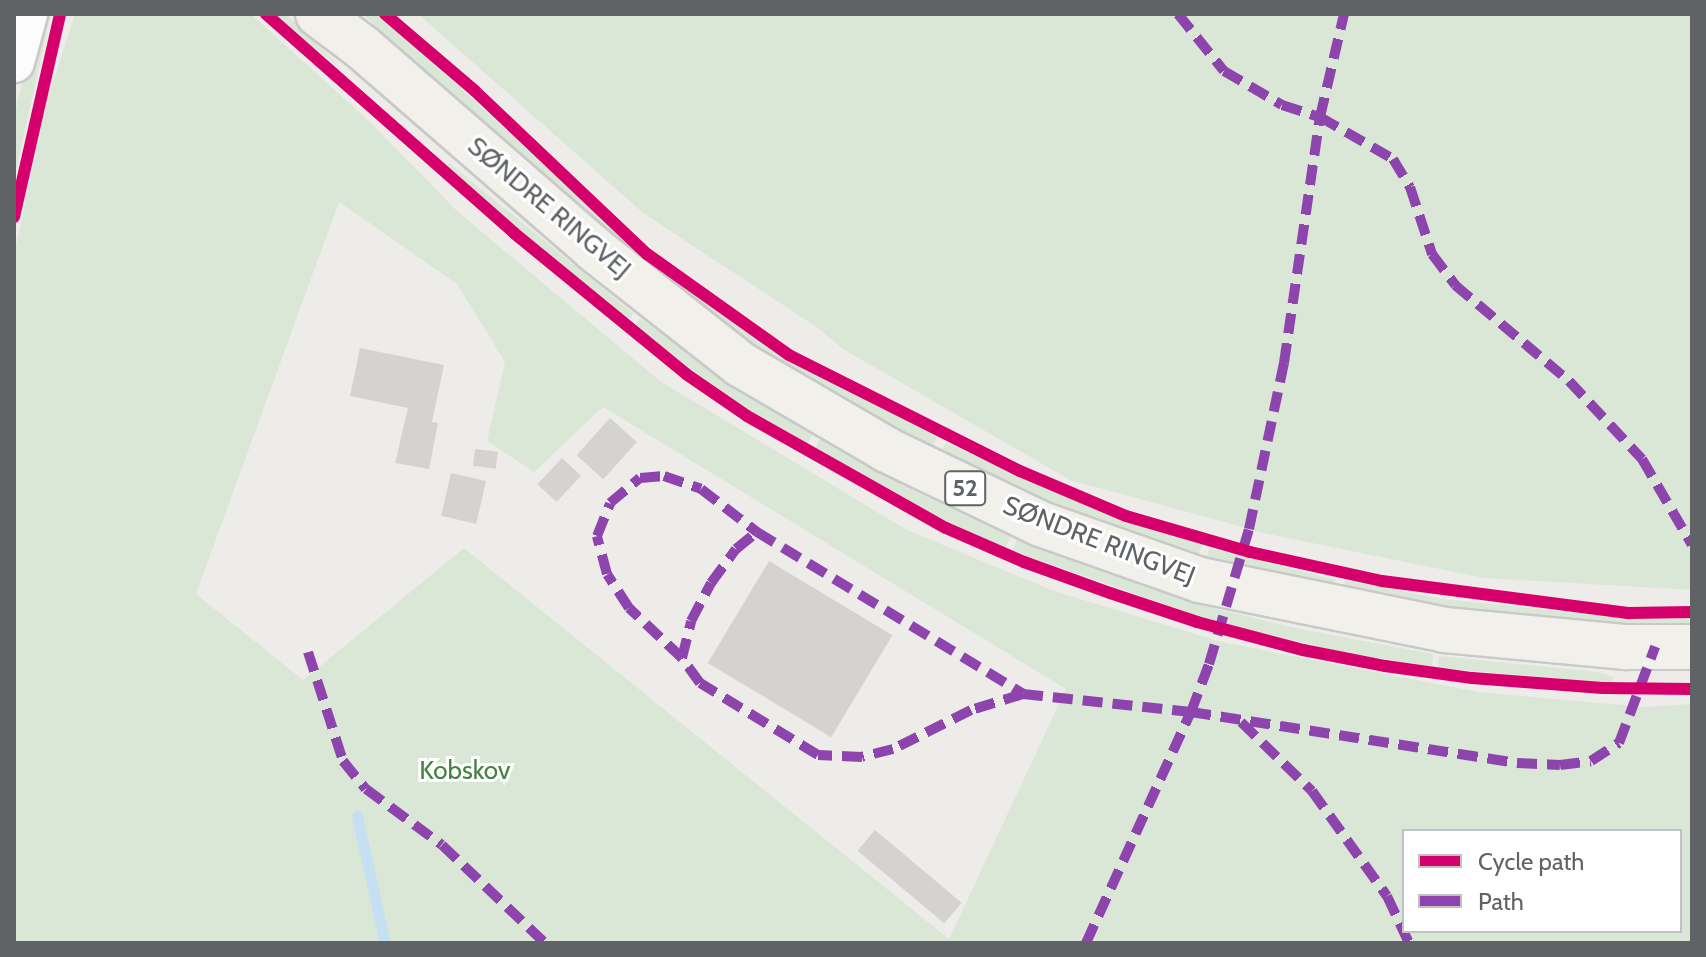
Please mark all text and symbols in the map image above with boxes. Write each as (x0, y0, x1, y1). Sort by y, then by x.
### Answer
street label: SØNDRE RINGVEJ (461, 131, 637, 285)
road number: 52 (943, 468, 987, 508)
street label: SØNDRE RINGVEJ (999, 490, 1199, 592)
park label: Kobskov (419, 755, 511, 787)
legend (1402, 829, 1682, 933)
text: Cycle path (1478, 847, 1584, 876)
text: Path (1478, 887, 1524, 916)

